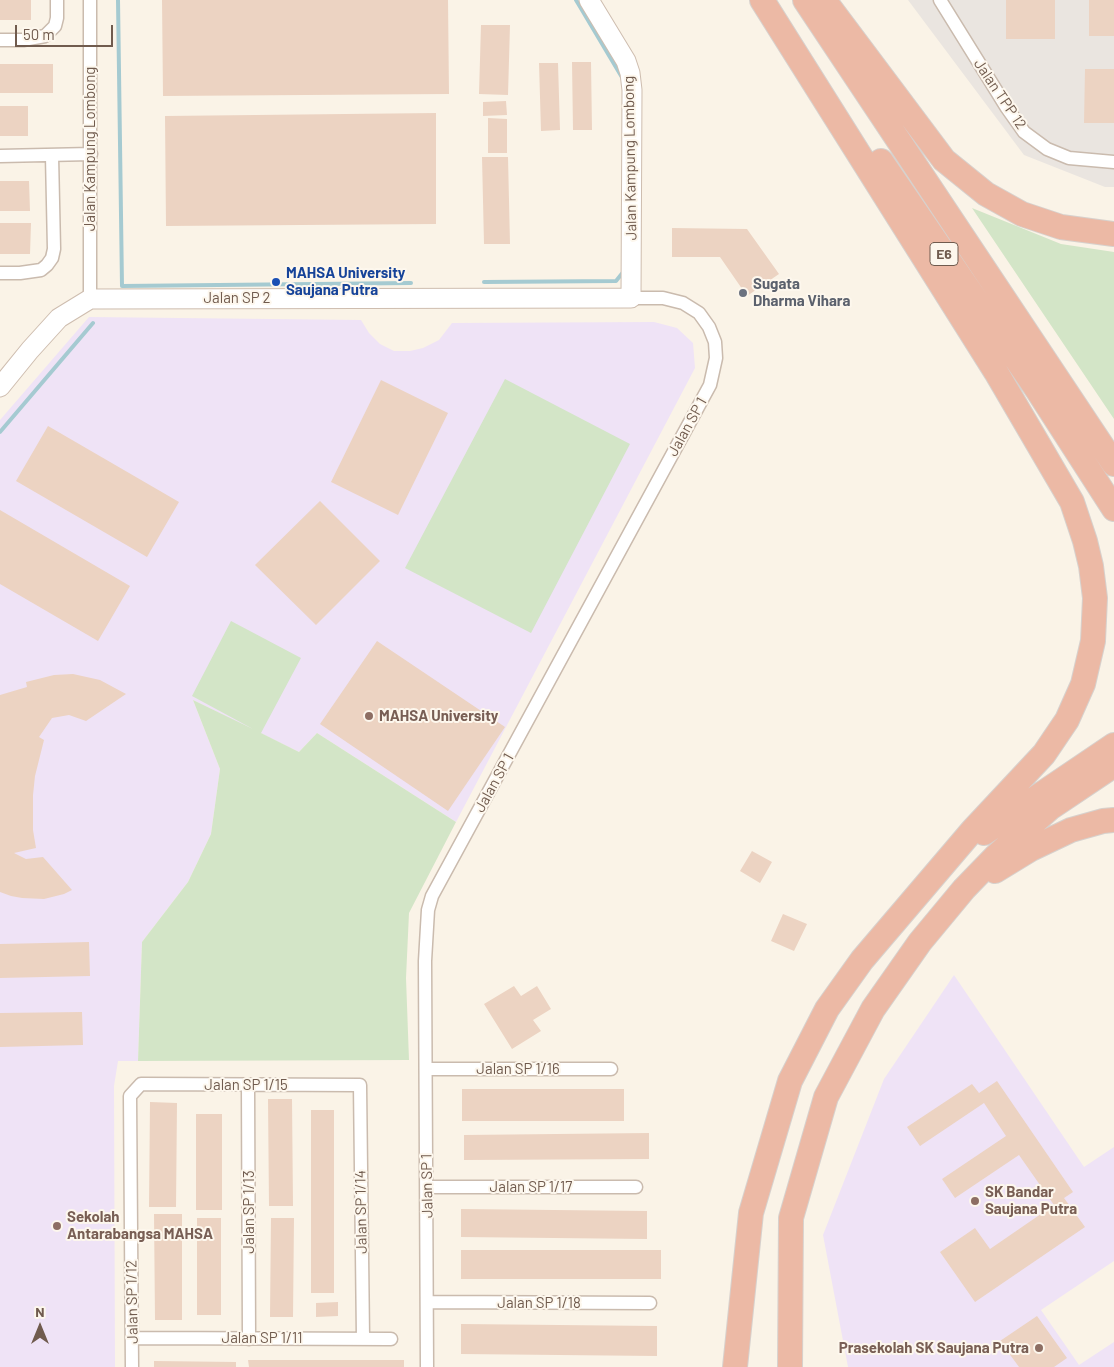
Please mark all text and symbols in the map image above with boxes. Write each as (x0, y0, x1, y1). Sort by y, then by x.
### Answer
scale bar (18, 15, 115, 47)
text: 50 m (23, 25, 55, 43)
street label: Jalan TPP 12 (970, 55, 1030, 133)
street label: Jalan Kampung Lombong (81, 67, 99, 231)
street label: Jalan Kampung Lombong (620, 76, 640, 240)
road number: E6 (930, 242, 958, 266)
place label: MAHSA University Saujana Putra (286, 264, 405, 299)
place label: Sugata Dharma Vihara (753, 275, 850, 310)
marker: MAHSA University Saujana Putra (270, 276, 282, 288)
marker: Sugata Dharma Vihara (737, 287, 749, 299)
street label: Jalan SP 2 (203, 289, 271, 307)
street label: Jalan SP 1 (664, 394, 710, 460)
place label: MAHSA University (379, 707, 498, 725)
marker: MAHSA University (363, 710, 375, 722)
street label: Jalan SP 1 (471, 750, 517, 816)
street label: Jalan SP 1/16 (476, 1060, 560, 1078)
street label: Jalan SP 1/15 (204, 1076, 288, 1094)
street label: Jalan SP 1 (417, 1154, 437, 1218)
street label: Jalan SP 1/13 (240, 1170, 258, 1254)
street label: Jalan SP 1/14 (351, 1170, 371, 1254)
street label: Jalan SP 1/17 (490, 1178, 572, 1196)
place label: SK Bandar Saujana Putra (985, 1183, 1077, 1218)
marker: SK Bandar Saujana Putra (969, 1195, 981, 1207)
place label: Sekolah Antarabangsa MAHSA (67, 1208, 213, 1243)
marker: Sekolah Antarabangsa MAHSA (51, 1220, 63, 1232)
street label: Jalan SP 1/12 (122, 1260, 142, 1344)
street label: Jalan SP 1/18 (497, 1294, 581, 1312)
north arrow (15, 1302, 65, 1352)
text: N (35, 1303, 45, 1320)
street label: Jalan SP 1/11 (222, 1329, 302, 1347)
place label: Prasekolah SK Saujana Putra (839, 1339, 1029, 1357)
marker: Prasekolah SK Saujana Putra (1033, 1342, 1045, 1354)

